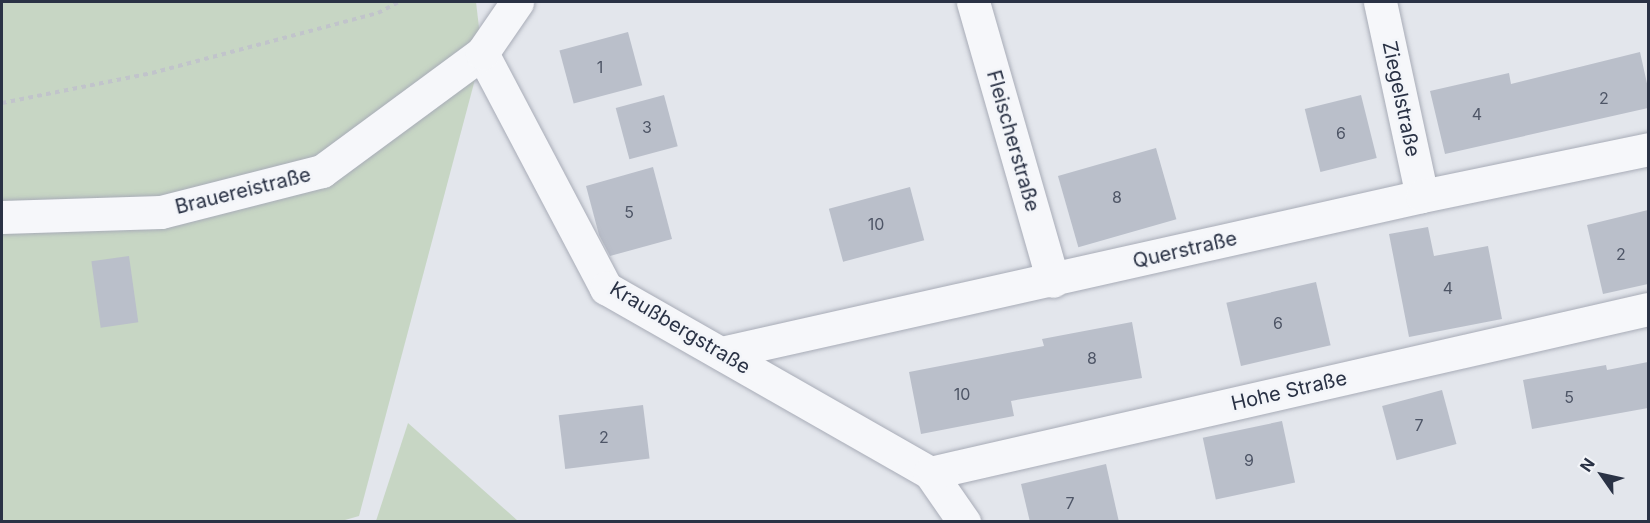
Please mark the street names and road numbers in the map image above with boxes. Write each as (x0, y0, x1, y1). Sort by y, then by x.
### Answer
street label: Ziegelstraße (1377, 39, 1425, 159)
street label: Fleischerstraße (981, 68, 1045, 214)
street label: Brauereistraße (173, 163, 313, 219)
street label: Querstraße (1131, 226, 1239, 274)
street label: Kraußbergstraße (605, 277, 755, 379)
street label: Hohe Straße (1229, 366, 1349, 416)

